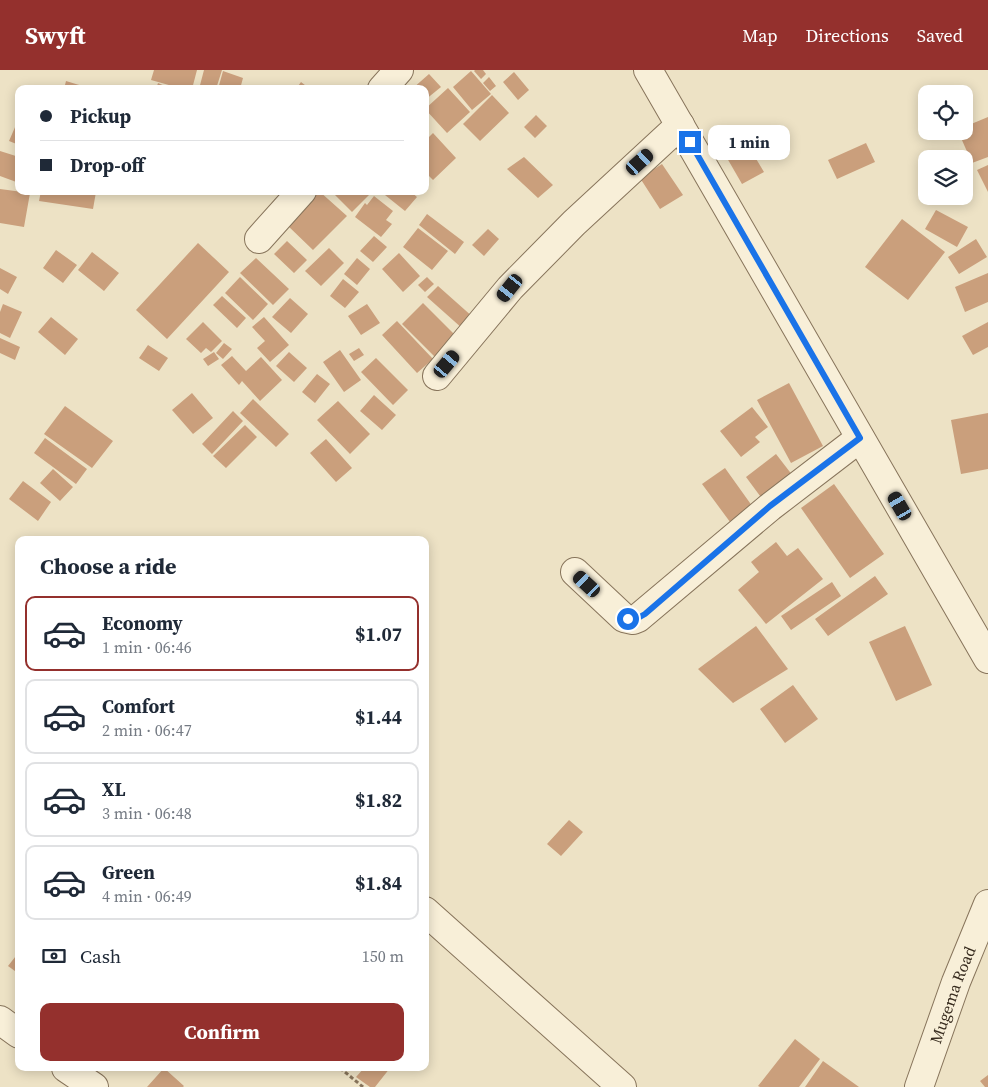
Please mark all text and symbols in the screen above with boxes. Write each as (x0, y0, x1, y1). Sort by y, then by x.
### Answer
text: Swyft (25, 19, 86, 52)
text: Map (742, 23, 778, 48)
text: Directions (806, 23, 889, 48)
text: Saved (917, 23, 963, 48)
map controls (918, 85, 973, 205)
button: locate (918, 85, 973, 140)
text: Pickup (70, 103, 131, 129)
callout: 1 min (708, 124, 790, 160)
route end (679, 131, 701, 153)
text: 1 min (728, 131, 770, 153)
car (623, 146, 656, 178)
button: layers (918, 150, 973, 205)
text: Drop-off (70, 152, 144, 178)
car (494, 272, 525, 304)
car (431, 348, 462, 380)
car (886, 489, 913, 523)
text: Choose a ride (40, 551, 177, 581)
car (570, 568, 603, 600)
route start (617, 608, 639, 630)
text: Economy (102, 610, 183, 636)
icon: car (42, 611, 87, 656)
text: $1.07 (355, 621, 402, 647)
text: 1 min · 06:46 (102, 636, 192, 658)
text: Comfort (102, 693, 175, 719)
icon: car (42, 694, 87, 739)
text: $1.44 (355, 704, 402, 730)
text: 2 min · 06:47 (102, 719, 192, 741)
text: XL (102, 776, 125, 802)
icon: car (42, 777, 87, 822)
text: $1.82 (355, 787, 402, 813)
text: 3 min · 06:48 (102, 802, 192, 824)
text: Green (102, 859, 155, 885)
icon: car (42, 860, 87, 905)
text: $1.84 (355, 870, 402, 896)
text: 4 min · 06:49 (102, 885, 192, 907)
icon: cash (40, 942, 68, 970)
text: Cash (80, 943, 121, 969)
street label: Mugema Road (924, 943, 981, 1046)
text: 150 m (362, 945, 404, 967)
button: Confirm (40, 1003, 404, 1061)

